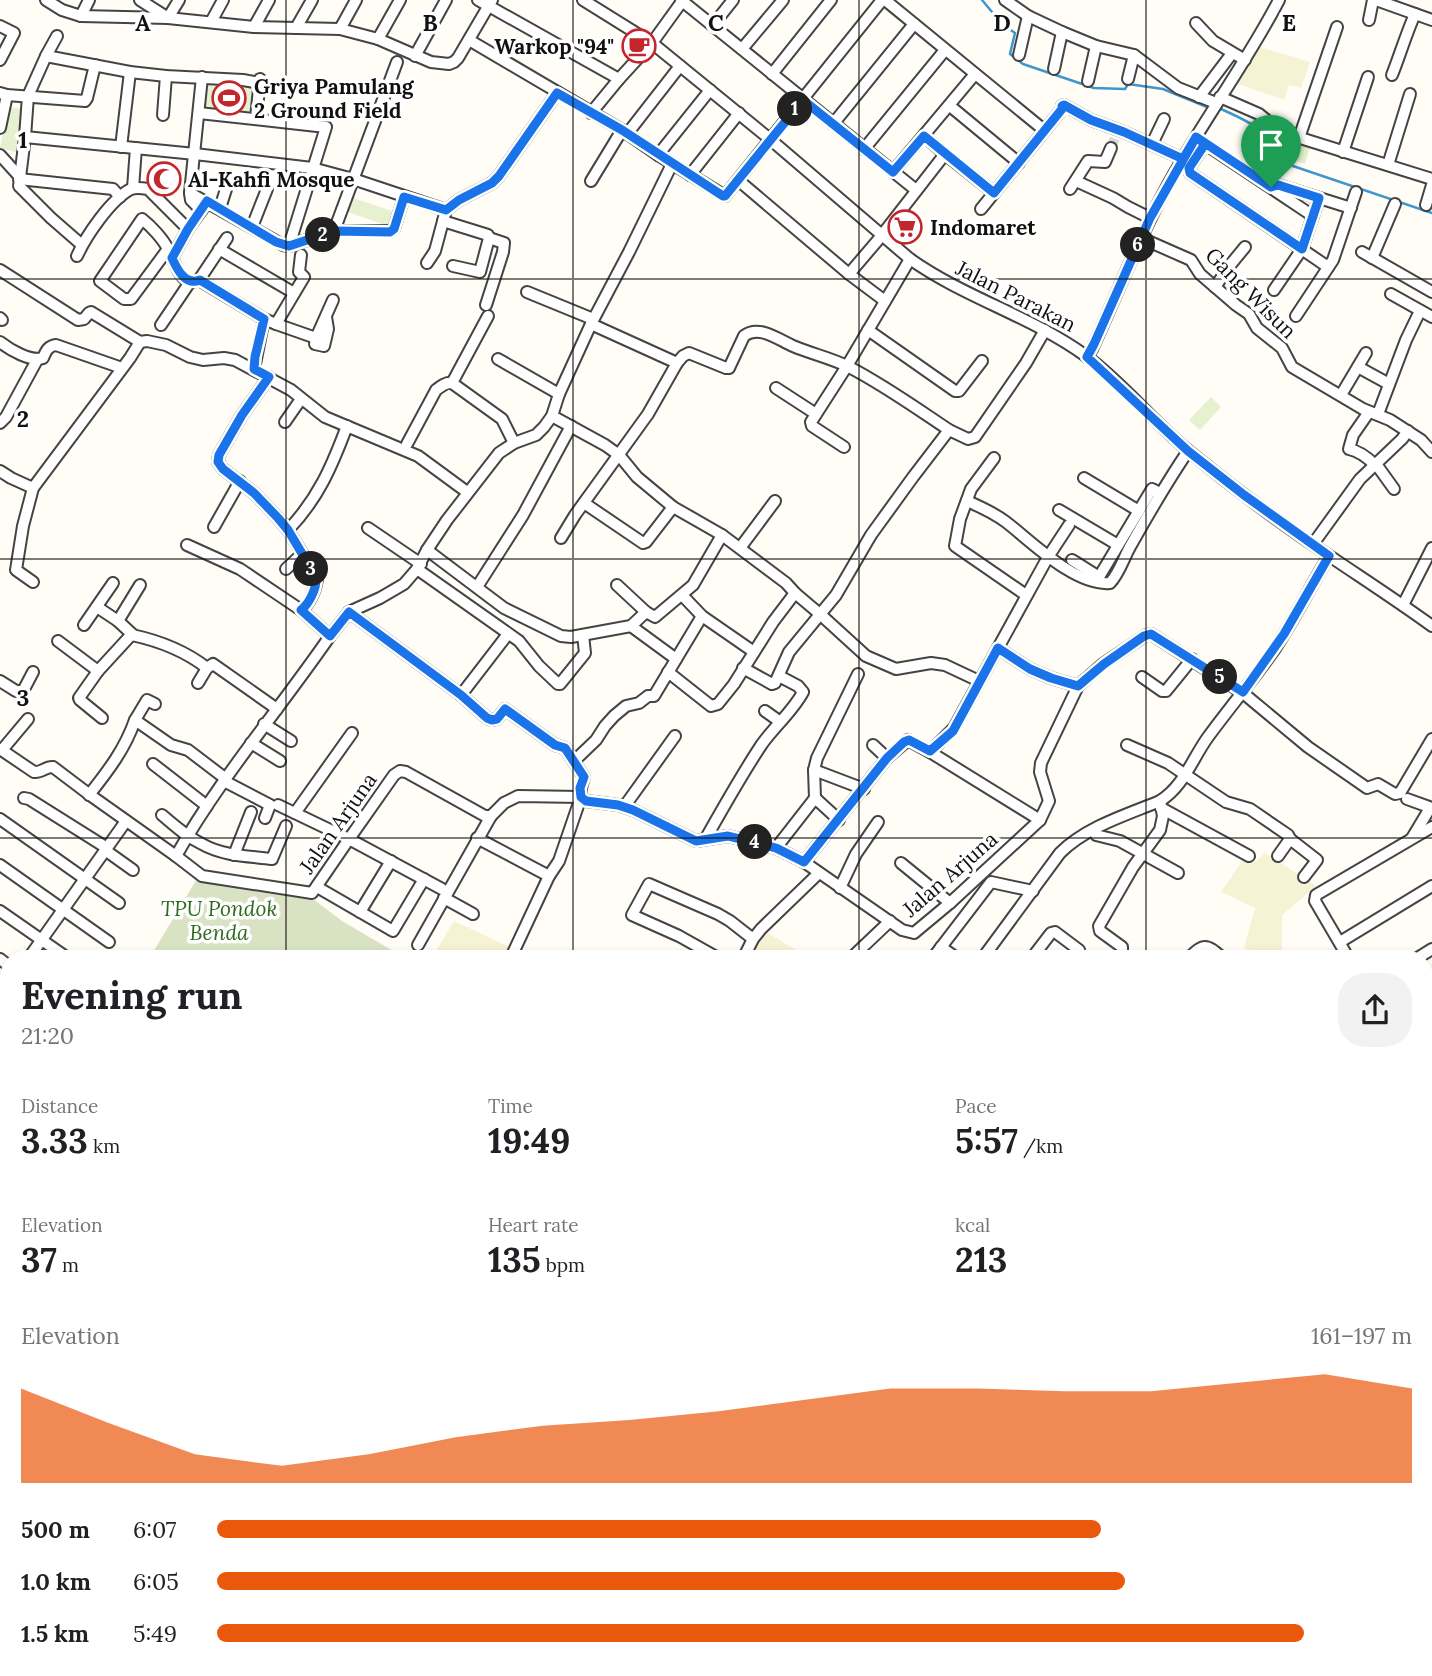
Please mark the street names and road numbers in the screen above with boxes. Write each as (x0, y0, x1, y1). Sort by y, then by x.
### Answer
street label: Gang Wisun (1200, 242, 1302, 344)
street label: Jalan Parakan (951, 254, 1081, 338)
street label: Jalan Arjuna (293, 767, 383, 879)
street label: Jalan Arjuna (896, 825, 1003, 923)

